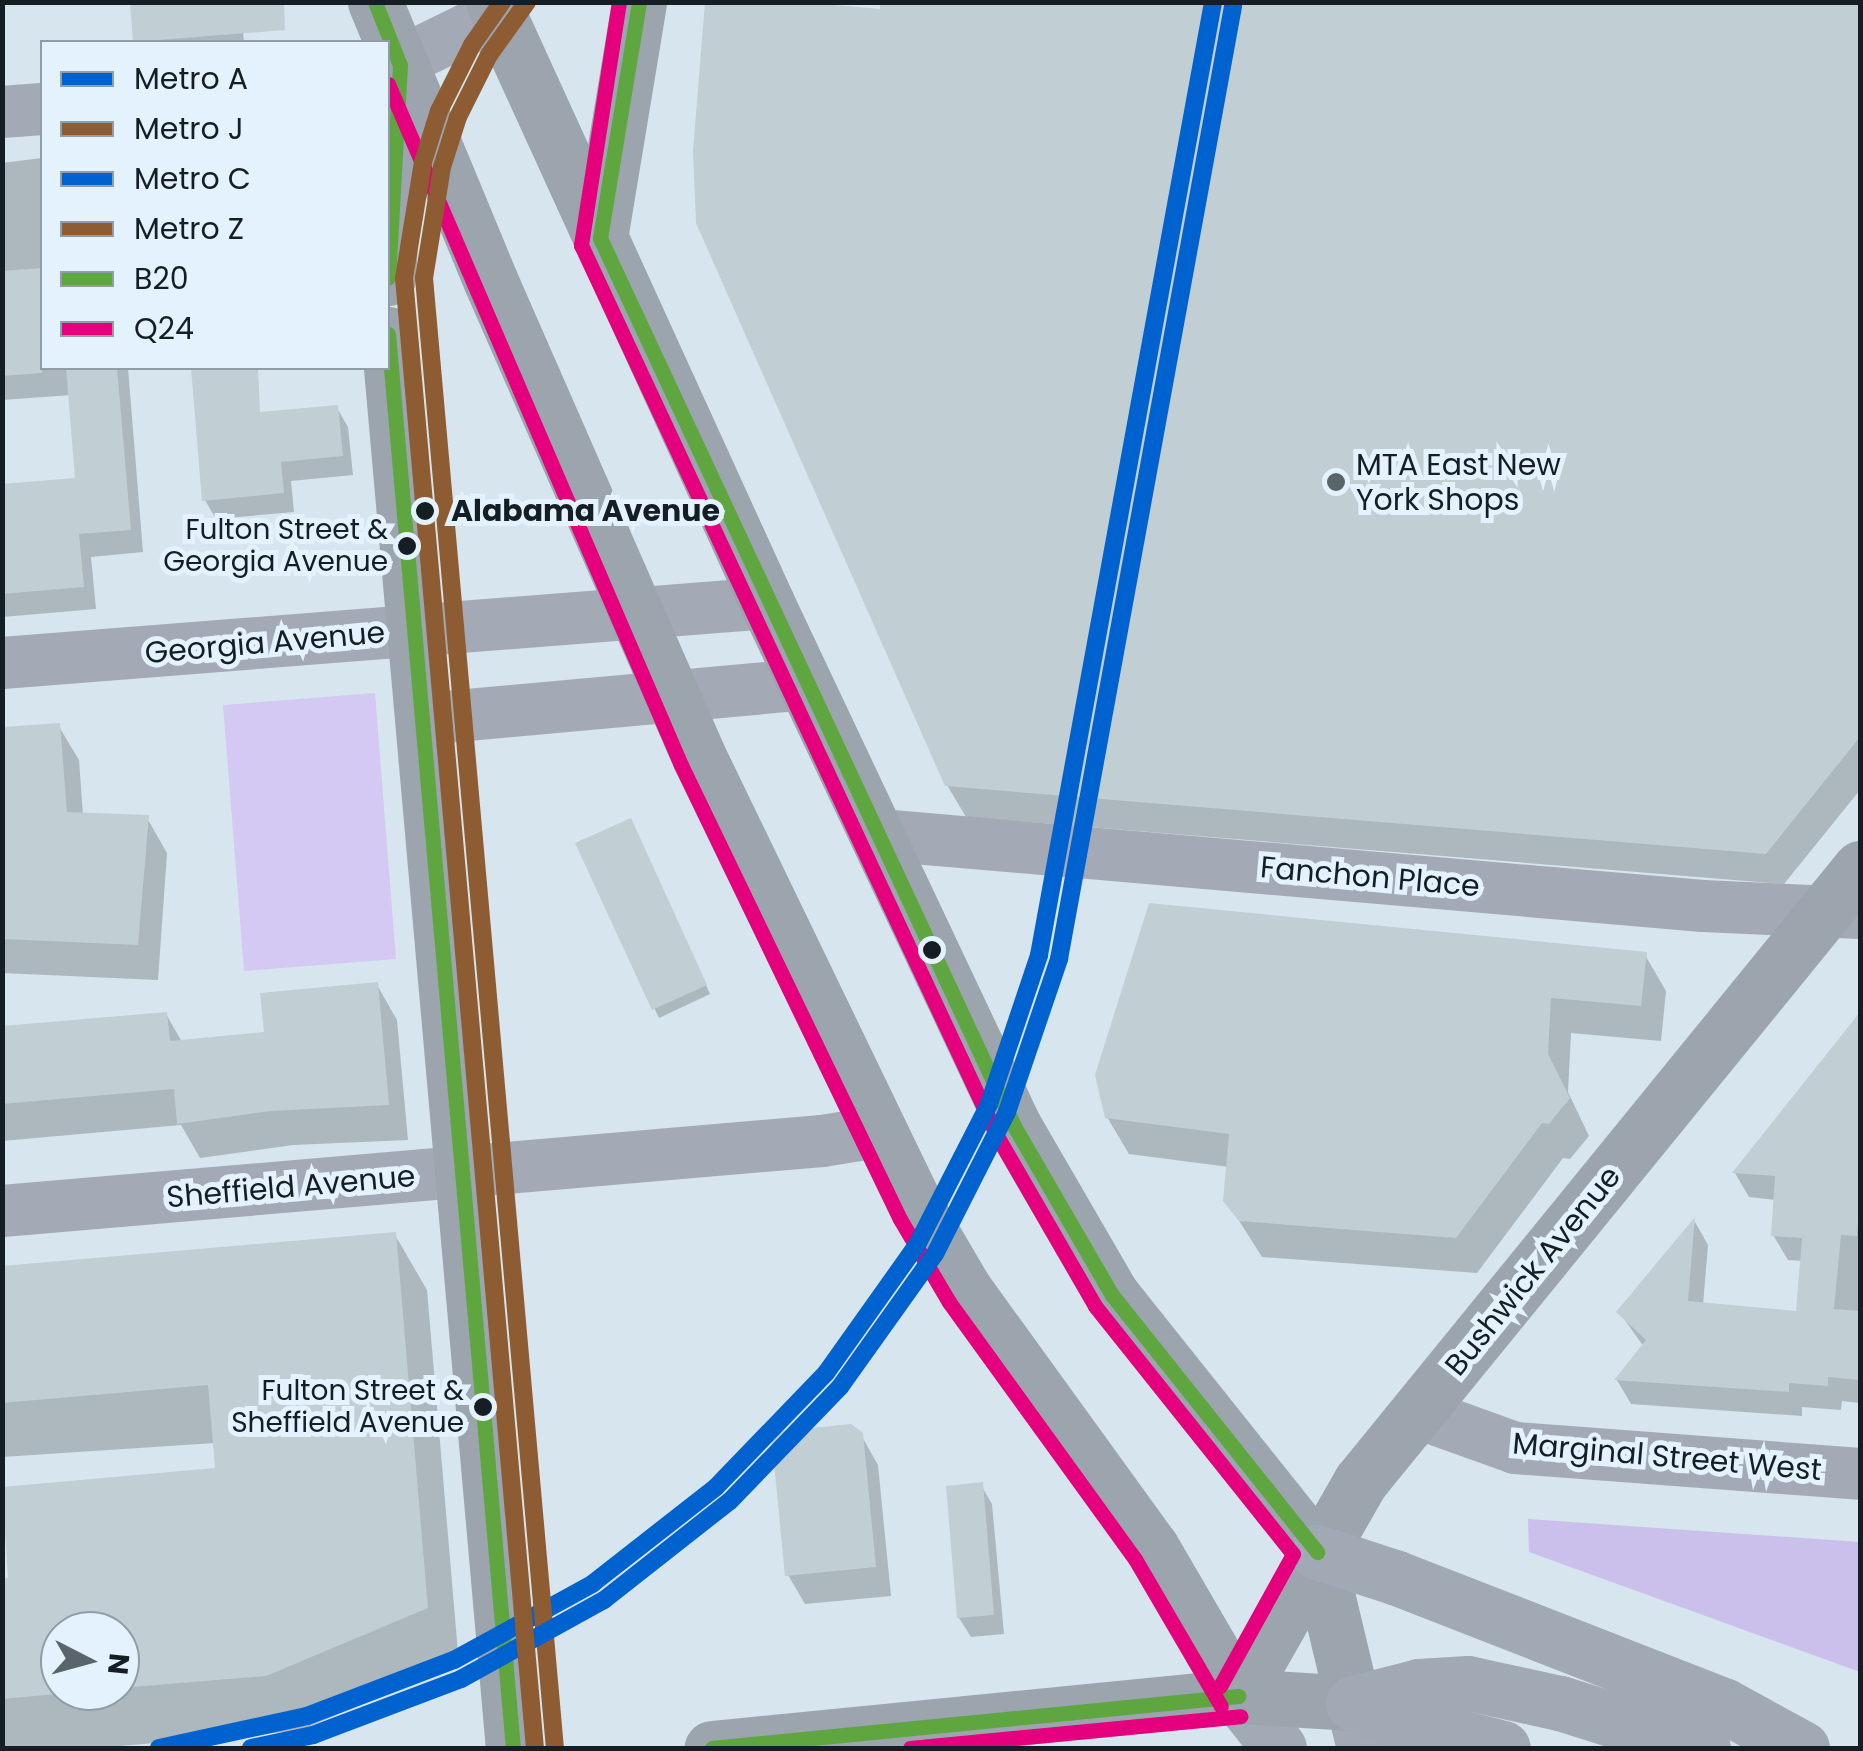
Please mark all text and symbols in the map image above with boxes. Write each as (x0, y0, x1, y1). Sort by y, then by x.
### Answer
legend (40, 40, 390, 370)
text: Metro A (134, 57, 248, 100)
text: Metro J (134, 107, 244, 150)
text: Metro C (134, 157, 251, 200)
text: Metro Z (134, 207, 244, 250)
text: B20 (134, 257, 188, 300)
text: Q24 (134, 307, 194, 350)
place label: MTA East New York Shops (1356, 447, 1561, 518)
marker: MTA East New York Shops (1325, 471, 1347, 493)
place label: Alabama Avenue (451, 493, 720, 529)
marker: Alabama Avenue (408, 494, 442, 528)
place label: Fulton Street & Georgia Avenue (163, 513, 388, 579)
marker: Fulton Street & Georgia Avenue (397, 536, 417, 556)
street label: Georgia Avenue (143, 615, 387, 671)
street label: Fanchon Place (1259, 849, 1481, 905)
unlabelled marker (922, 940, 942, 960)
street label: Sheffield Avenue (165, 1158, 417, 1216)
street label: Bushwick Avenue (1438, 1159, 1628, 1383)
place label: Fulton Street & Sheffield Avenue (231, 1374, 464, 1440)
marker: Fulton Street & Sheffield Avenue (473, 1397, 493, 1417)
street label: Marginal Street West (1511, 1426, 1823, 1488)
north arrow (40, 1611, 140, 1711)
text: N (98, 1651, 139, 1676)

